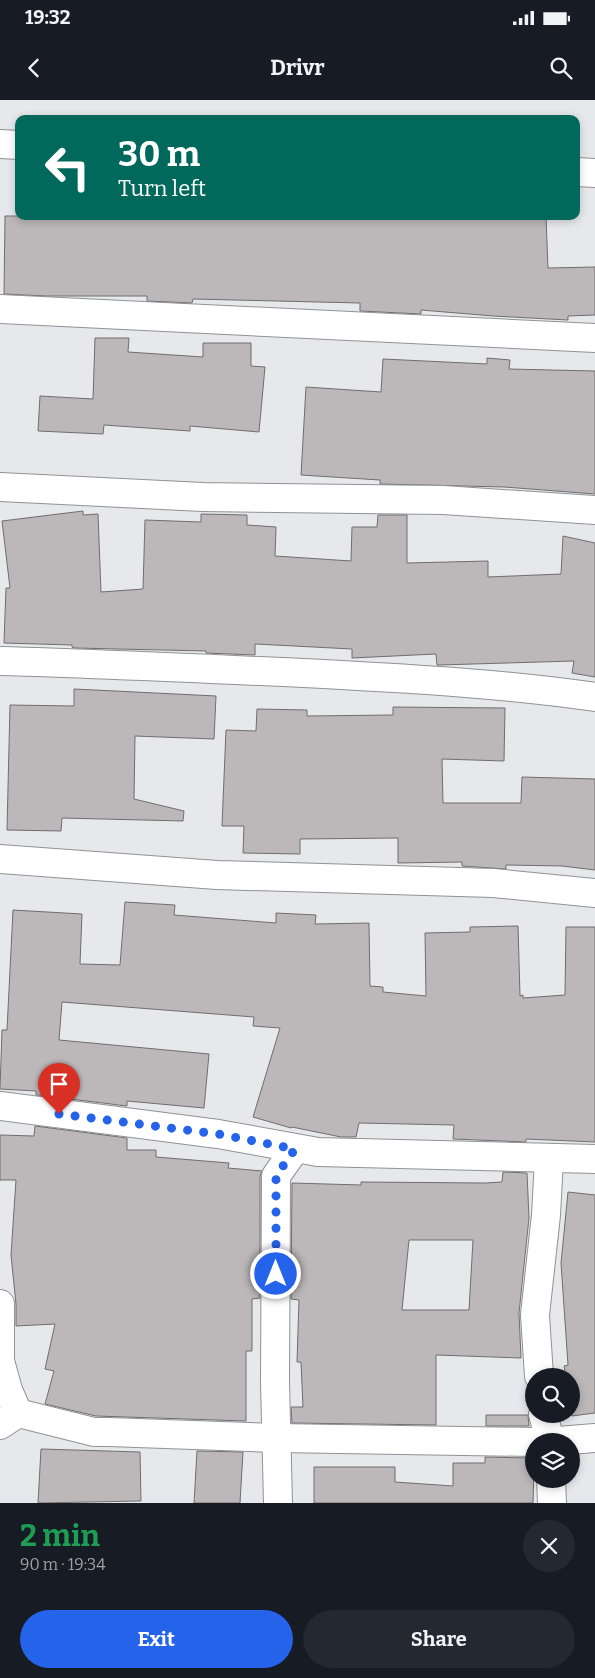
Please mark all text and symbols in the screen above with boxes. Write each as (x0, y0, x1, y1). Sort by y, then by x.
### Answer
text: 19:32 (25, 6, 71, 29)
icon: back (20, 54, 48, 82)
text: Drivr (270, 54, 325, 81)
icon: search (547, 54, 575, 82)
text: 30 m (118, 133, 200, 175)
icon: left (35, 135, 100, 200)
text: Turn left (118, 175, 206, 202)
pin (38, 1063, 80, 1114)
icon: arrive (45, 1070, 73, 1098)
position arrow (249, 1247, 301, 1299)
map controls (525, 1368, 580, 1488)
button: search (525, 1368, 580, 1423)
button: layers (525, 1433, 580, 1488)
text: 2 min (20, 1518, 100, 1554)
button: close (523, 1520, 575, 1572)
text: 90 m · 19:34 (20, 1555, 106, 1574)
button: Exit (20, 1610, 293, 1668)
button: Share (303, 1610, 575, 1668)

